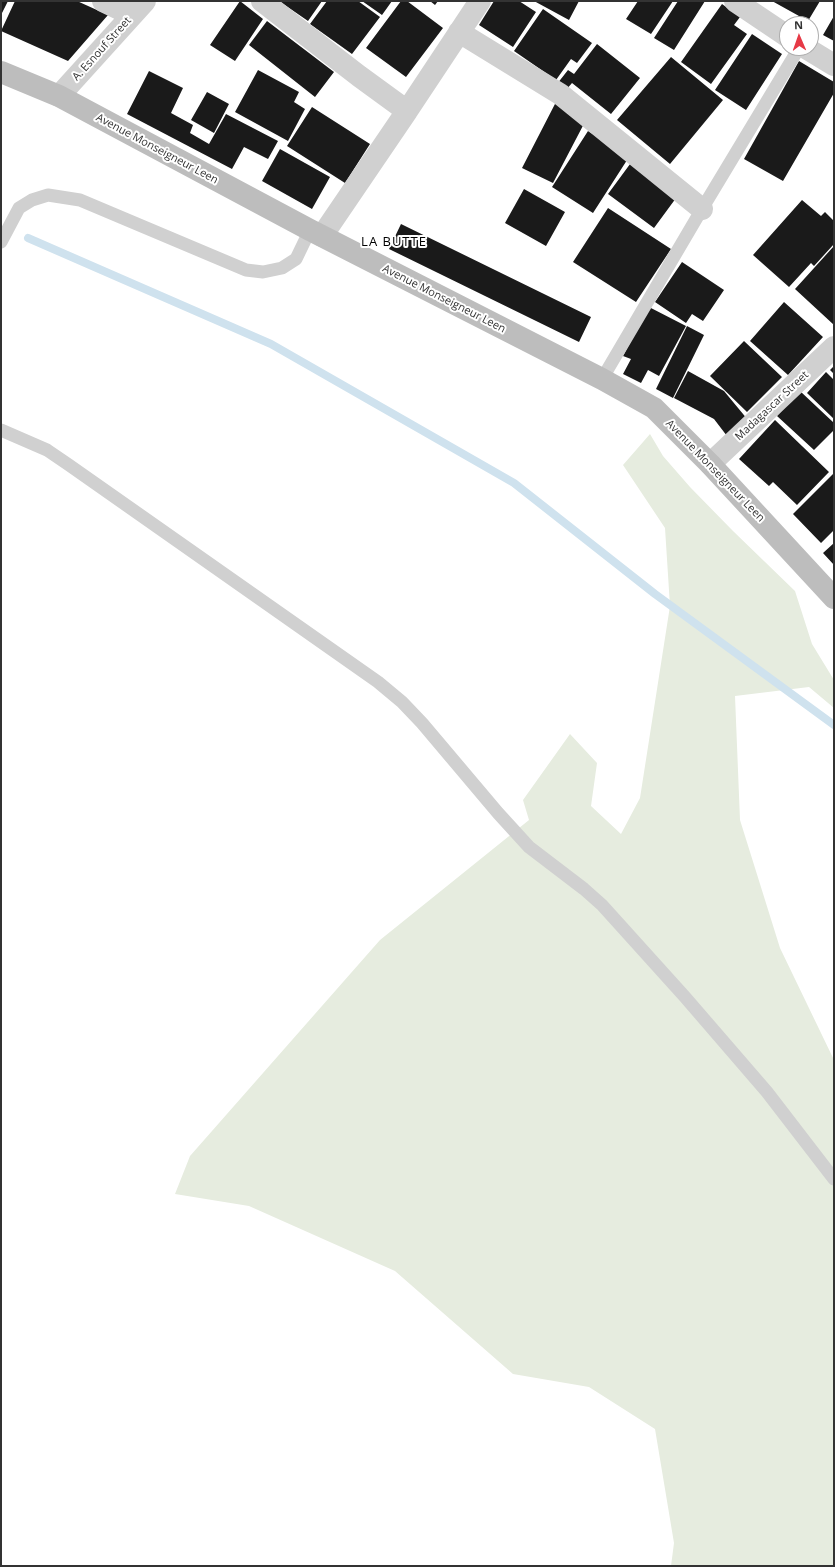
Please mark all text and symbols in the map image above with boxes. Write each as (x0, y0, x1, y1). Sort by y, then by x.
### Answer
street label: A. Esnouf Street (70, 14, 134, 84)
north arrow (779, 16, 819, 56)
text: N (794, 17, 803, 32)
street label: Avenue Monseigneur Leen (94, 111, 220, 187)
district label: LA BUTTE (361, 234, 427, 250)
street label: Avenue Monseigneur Leen (380, 262, 508, 336)
street label: Madagascar Street (733, 369, 811, 443)
street label: Avenue Monseigneur Leen (663, 417, 767, 525)

